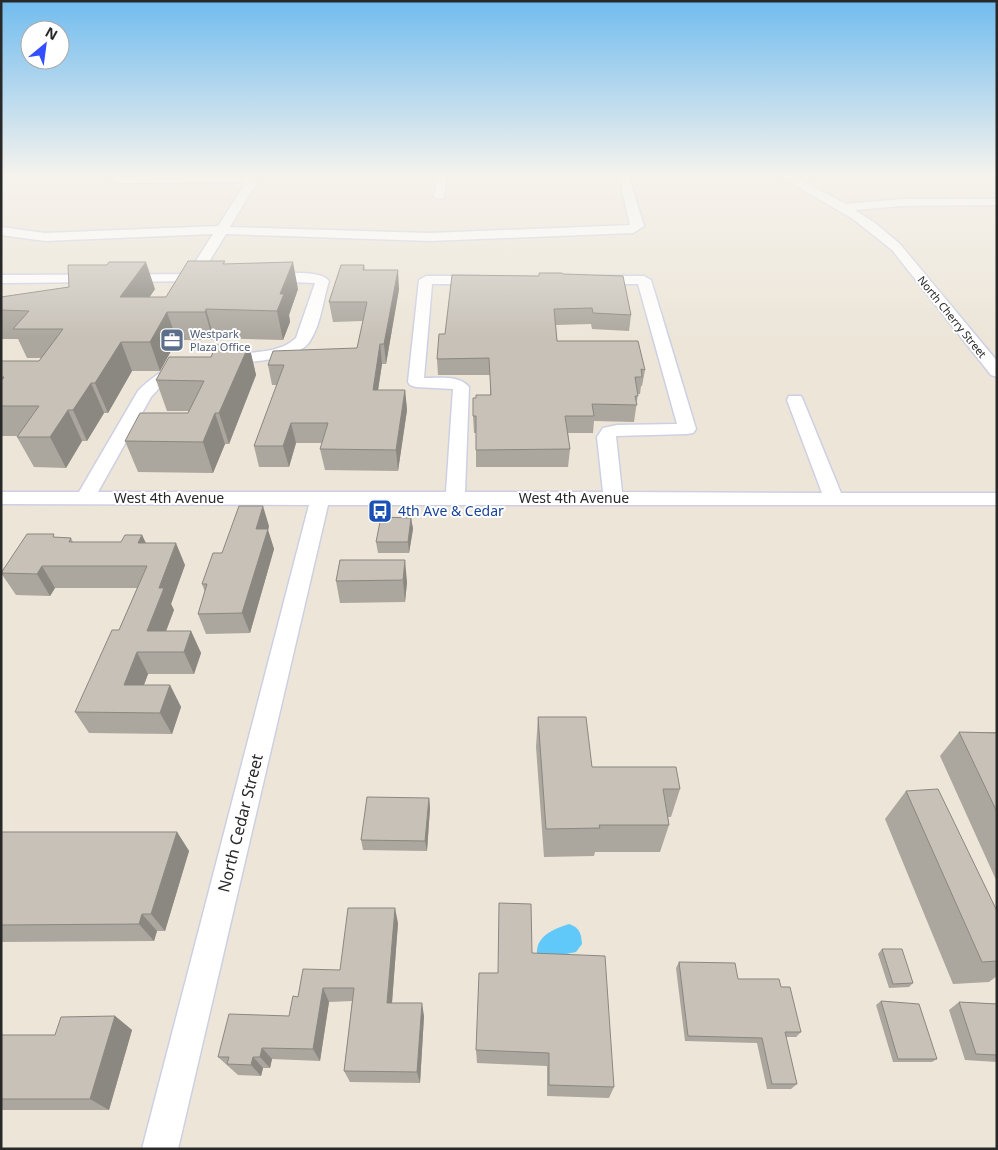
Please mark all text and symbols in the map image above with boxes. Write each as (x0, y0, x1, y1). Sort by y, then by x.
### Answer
north arrow (20, 20, 70, 70)
text: N (42, 22, 61, 44)
street label: North Cherry Street (915, 273, 990, 361)
place label: Westpark Plaza Office (190, 326, 250, 354)
office icon: Westpark Plaza Office (159, 327, 185, 353)
street label: West 4th Avenue (114, 488, 224, 507)
street label: West 4th Avenue (519, 488, 629, 507)
bus stop icon: 4th Ave & Cedar (367, 498, 393, 524)
place label: 4th Ave & Cedar (398, 501, 504, 520)
street label: North Cedar Street (212, 751, 268, 894)

